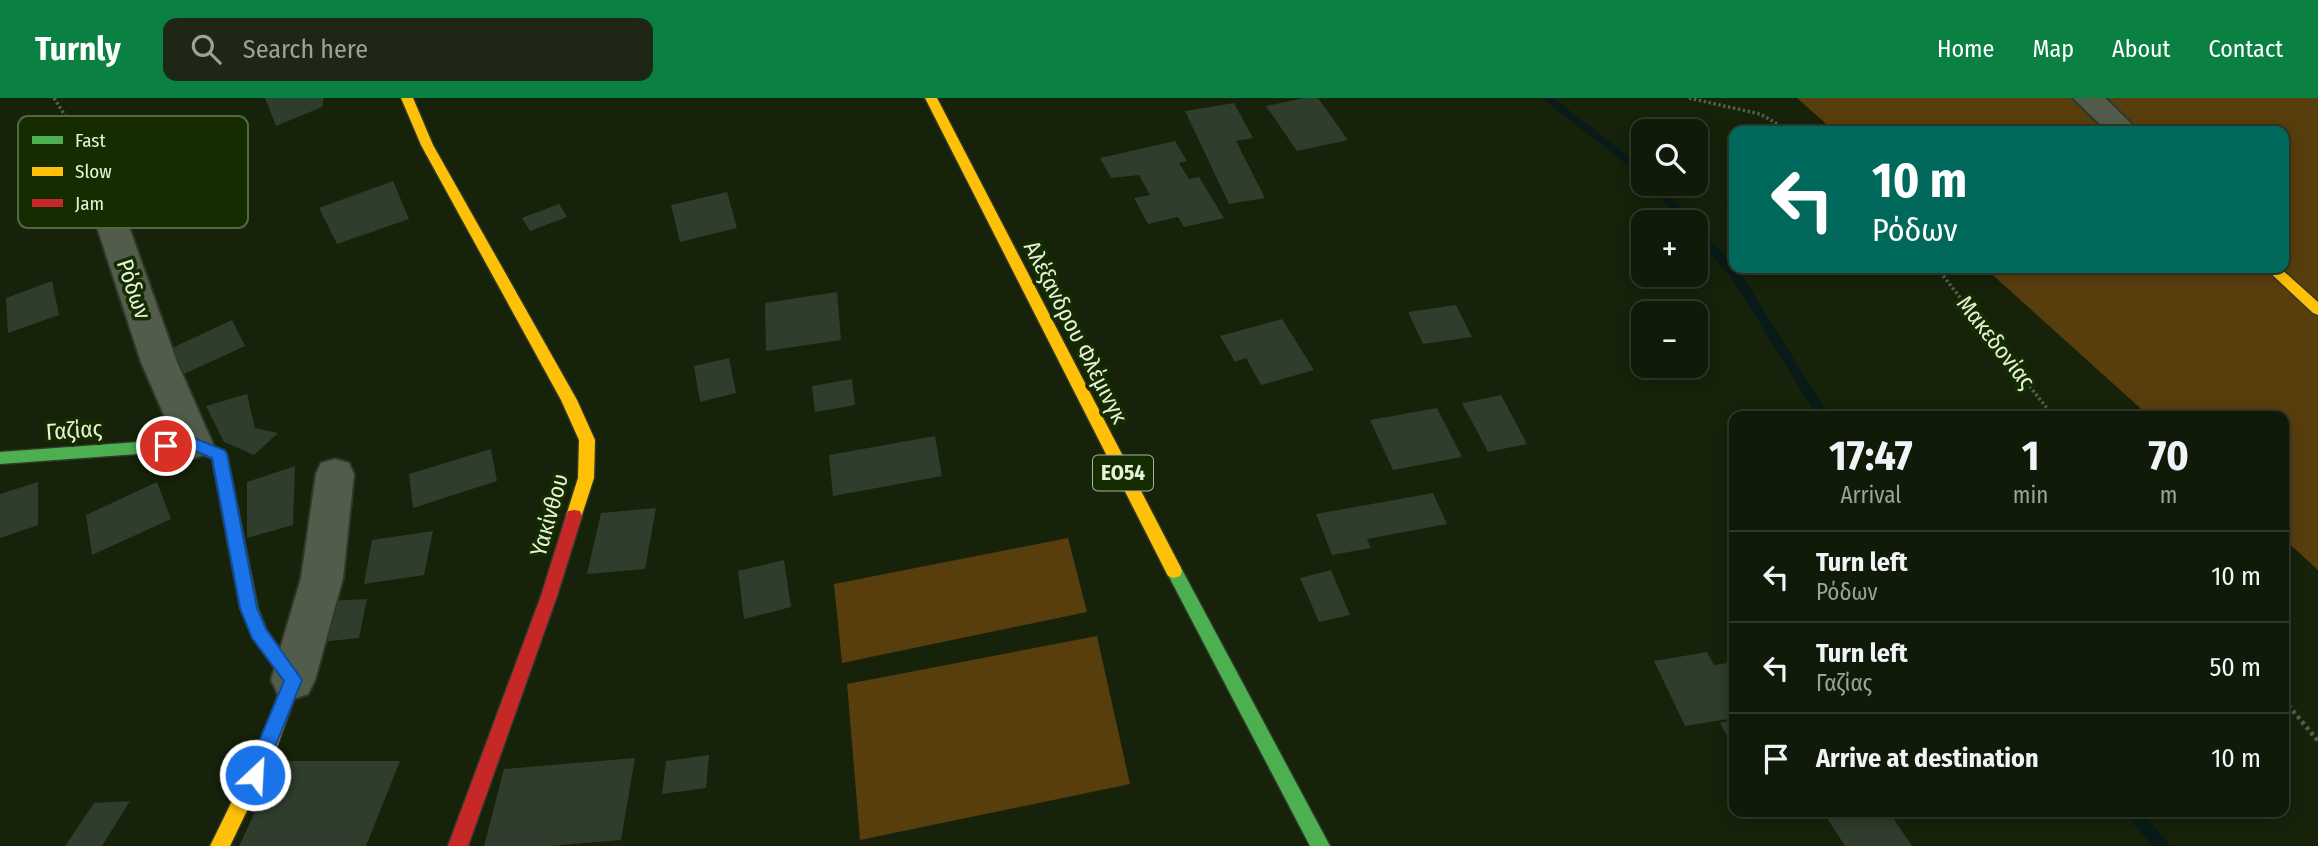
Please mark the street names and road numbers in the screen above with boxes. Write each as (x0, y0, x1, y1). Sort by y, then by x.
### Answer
street label: Αλέξανδρου Φλέμινγκ (1018, 236, 1134, 428)
street label: Ρόδων (111, 255, 157, 323)
street label: Μακεδονίας (1951, 290, 2041, 394)
street label: Γαζίας (45, 414, 103, 446)
road number: ΕΟ54 (1093, 456, 1153, 490)
street label: Υακίνθου (524, 470, 574, 560)

